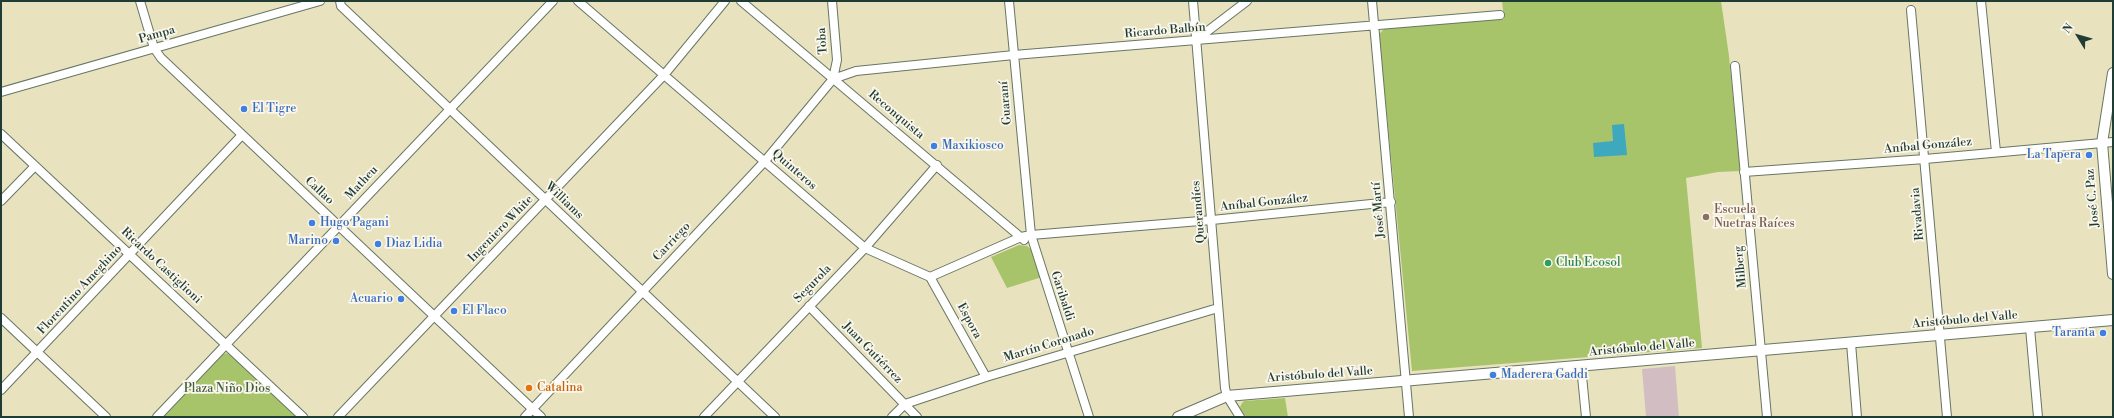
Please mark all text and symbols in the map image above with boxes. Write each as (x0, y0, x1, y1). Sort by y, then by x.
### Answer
north arrow (2058, 16, 2098, 56)
street label: Ricardo Balbín (1124, 20, 1206, 42)
text: N (2060, 21, 2077, 36)
street label: Pampa (137, 23, 177, 47)
street label: Toba (815, 27, 831, 55)
street label: Guaraní (997, 80, 1015, 126)
street label: Reconquista (865, 88, 927, 142)
place label: El Tigre (252, 102, 296, 116)
marker: El Tigre (239, 104, 249, 114)
street label: Aníbal González (1883, 135, 1973, 157)
place label: Maxikiosco (942, 139, 1004, 153)
marker: Maxikiosco (929, 141, 939, 151)
street label: Quinteros (769, 147, 819, 193)
place label: La Tapera (2026, 148, 2081, 162)
marker: La Tapera (2084, 150, 2094, 160)
street label: Matheu (343, 163, 381, 203)
street label: José C. Paz (2083, 168, 2103, 228)
street label: Callao (302, 174, 336, 208)
street label: Williams (542, 179, 586, 223)
street label: Querandíes (1189, 180, 1209, 244)
street label: José Martí (1369, 181, 1389, 239)
street label: Rivadavia (1909, 187, 1927, 241)
street label: Aníbal González (1219, 191, 1309, 215)
street label: Ingeniero White (465, 193, 537, 265)
place label: Escuela Nuetras Raíces (1714, 203, 1795, 231)
marker: Escuela Nuetras Raíces (1701, 212, 1711, 222)
place label: Hugo Pagani (320, 216, 389, 230)
marker: Hugo Pagani (307, 218, 317, 228)
street label: Carriego (650, 219, 694, 265)
street label: Ricardo Castiglioni (118, 225, 204, 307)
place label: Marino (288, 234, 328, 248)
marker: Marino (331, 236, 341, 246)
place label: Diaz Lidia (386, 237, 442, 251)
marker: Diaz Lidia (373, 239, 383, 249)
street label: Florentino Ameghino (35, 242, 125, 338)
street label: Milberg (1732, 245, 1750, 289)
place label: Club Ecosol (1556, 256, 1621, 270)
marker: Club Ecosol (1543, 258, 1553, 268)
street label: Segurola (791, 262, 835, 306)
street label: Garibaldi (1047, 269, 1077, 323)
place label: Acuario (350, 292, 393, 306)
marker: Acuario (396, 294, 406, 304)
street label: Espora (953, 301, 985, 341)
place label: El Flaco (462, 304, 507, 318)
marker: El Flaco (449, 306, 459, 316)
street label: Aristóbulo del Valle (1912, 308, 2018, 332)
street label: Juan Gutiérrez (839, 319, 905, 387)
street label: Martín Coronado (1002, 324, 1096, 366)
place label: Taranta (2052, 326, 2095, 340)
marker: Taranta (2098, 328, 2108, 338)
street label: Aristóbulo del Valle (1589, 336, 1695, 360)
street label: Aristóbulo del Valle (1267, 364, 1373, 386)
place label: Maderera Gaddi (1501, 368, 1588, 382)
marker: Maderera Gaddi (1488, 370, 1498, 380)
place label: Catalina (537, 381, 583, 395)
park label: Plaza Niño Dios (184, 382, 270, 396)
marker: Catalina (524, 383, 534, 393)

